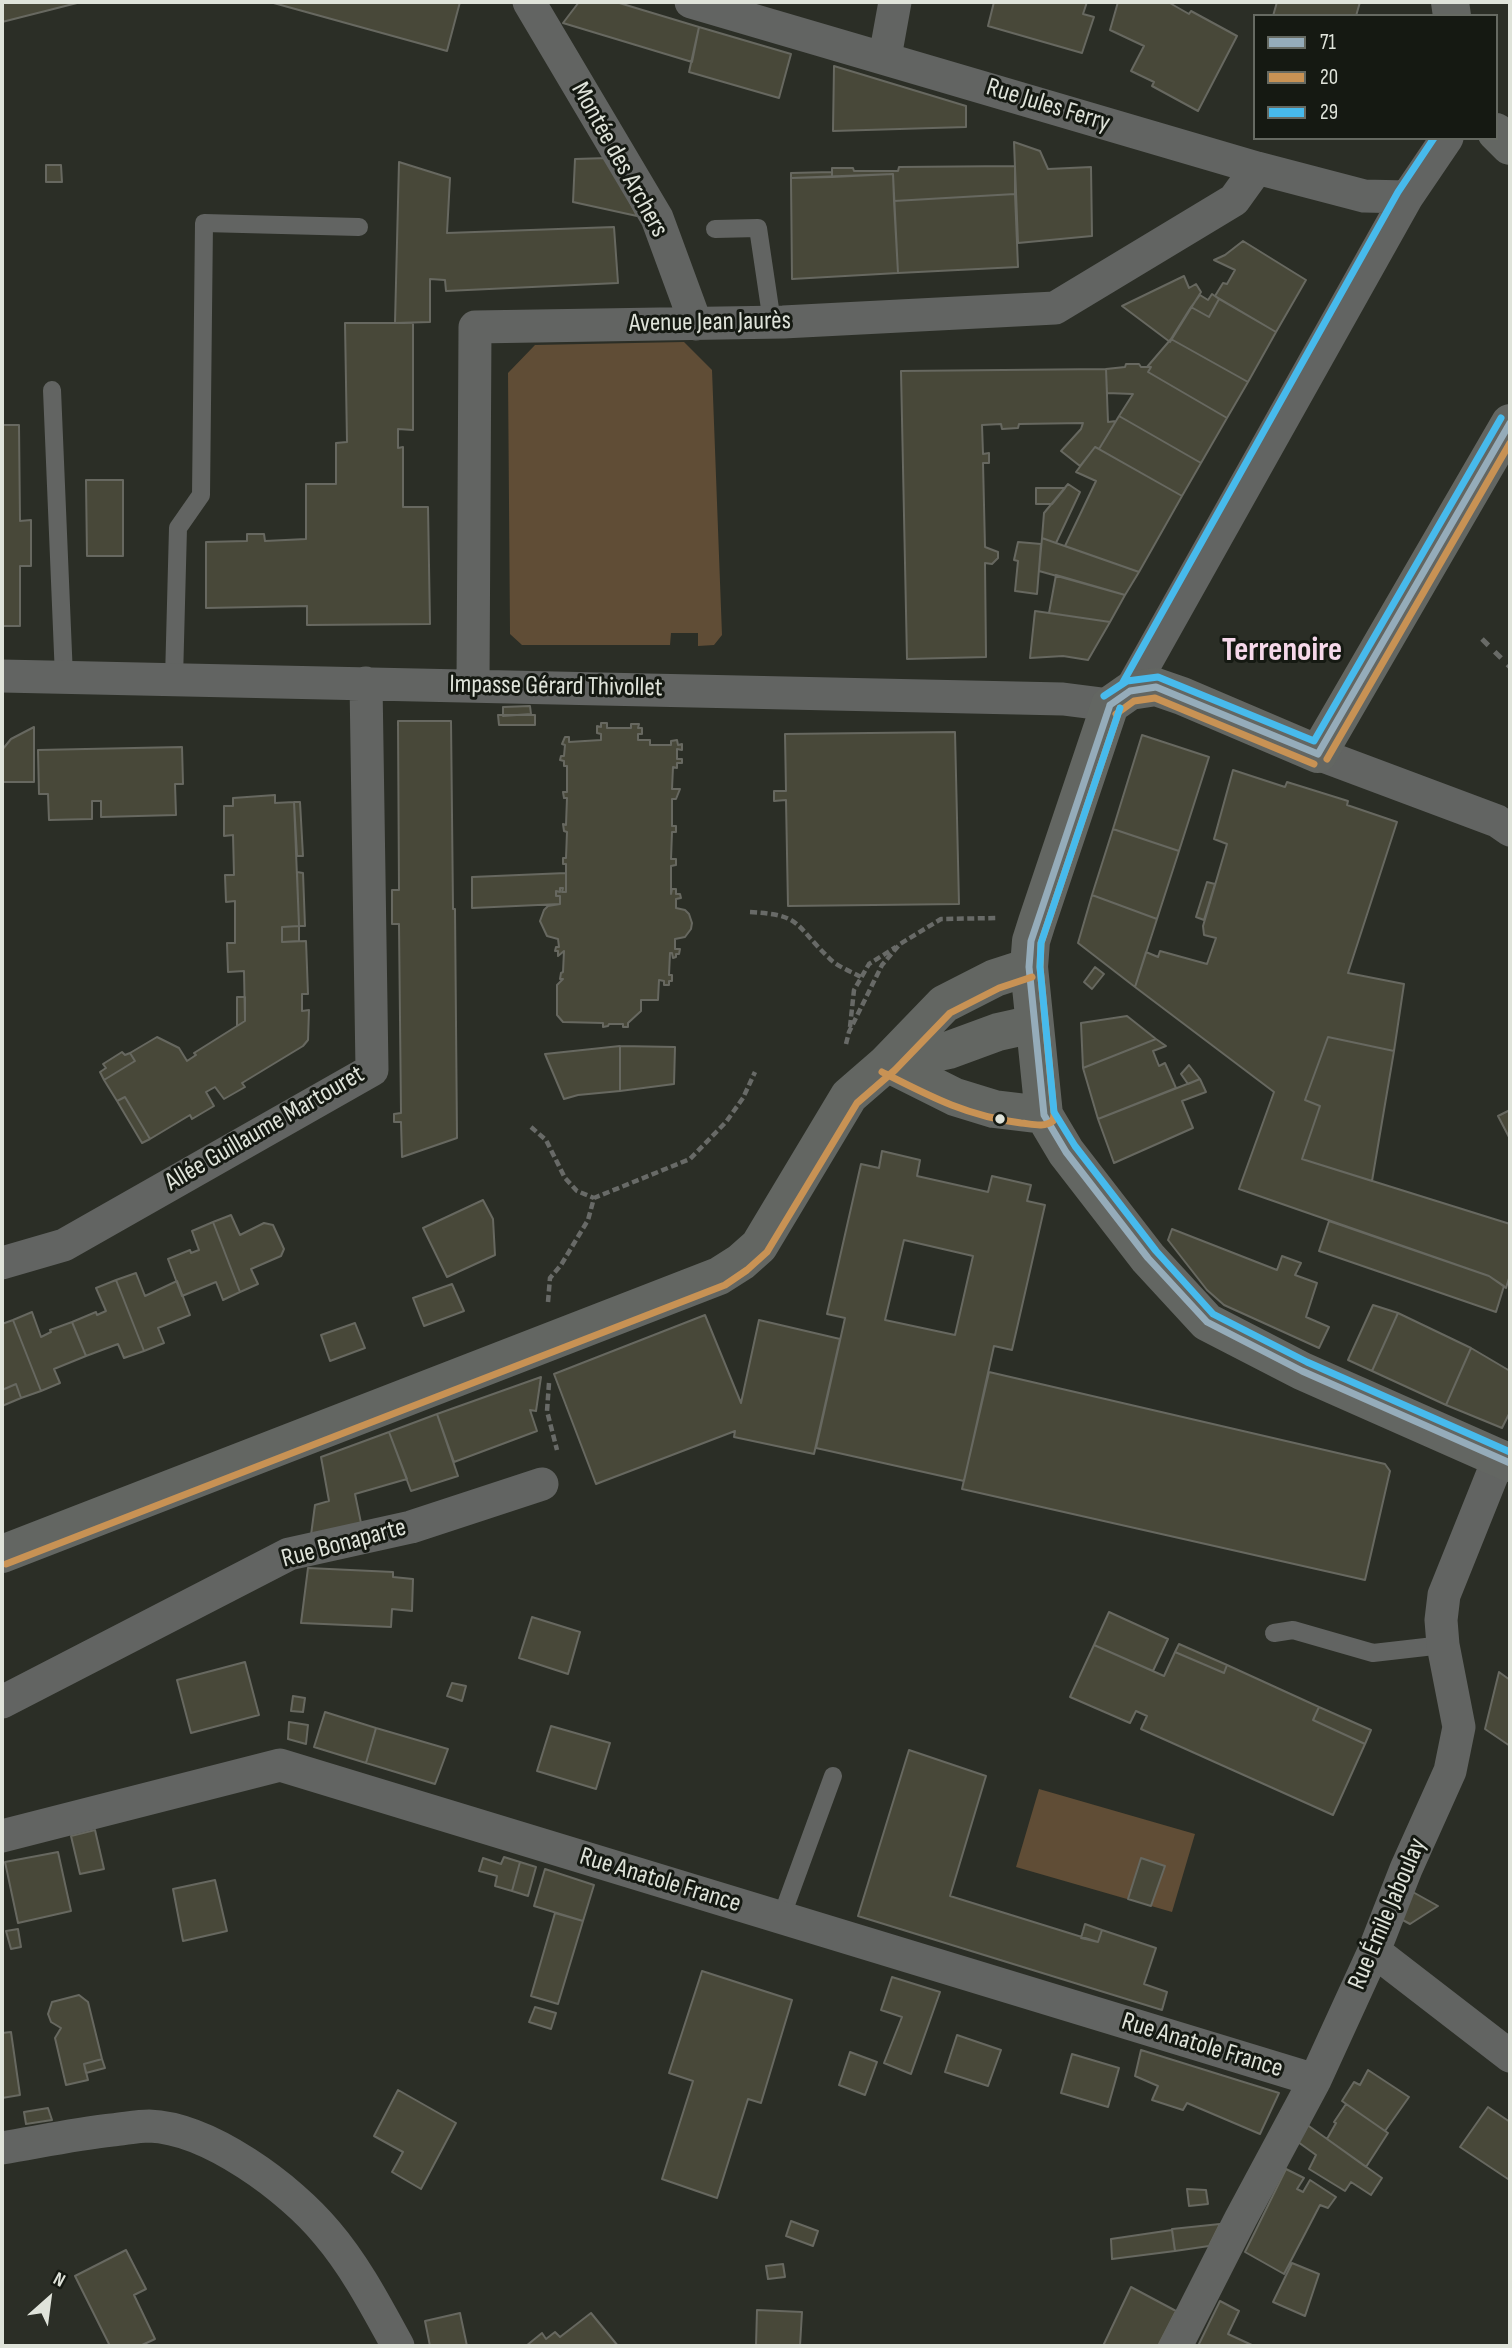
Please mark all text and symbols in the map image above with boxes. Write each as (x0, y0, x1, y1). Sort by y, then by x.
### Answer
legend (1253, 14, 1498, 140)
text: 71 (1320, 30, 1336, 55)
text: 20 (1320, 65, 1338, 90)
street label: Rue Jules Ferry (982, 72, 1114, 140)
street label: Montée des Archers (564, 77, 674, 243)
text: 29 (1320, 100, 1338, 125)
street label: Avenue Jean Jaurès (629, 306, 791, 340)
district label: Terrenoire (1222, 632, 1342, 672)
street label: Impasse Gérard Thivollet (449, 670, 663, 704)
street label: Allée Guillaume Martouret (160, 1059, 370, 1199)
unlabelled marker (993, 1112, 1007, 1126)
street label: Rue Bonaparte (278, 1512, 410, 1576)
street label: Rue Émile Jaboulay (1342, 1834, 1434, 1994)
street label: Rue Anatole France (576, 1842, 744, 1920)
street label: Rue Anatole France (1118, 2007, 1286, 2085)
north arrow (14, 2264, 84, 2334)
text: N (49, 2267, 69, 2293)

